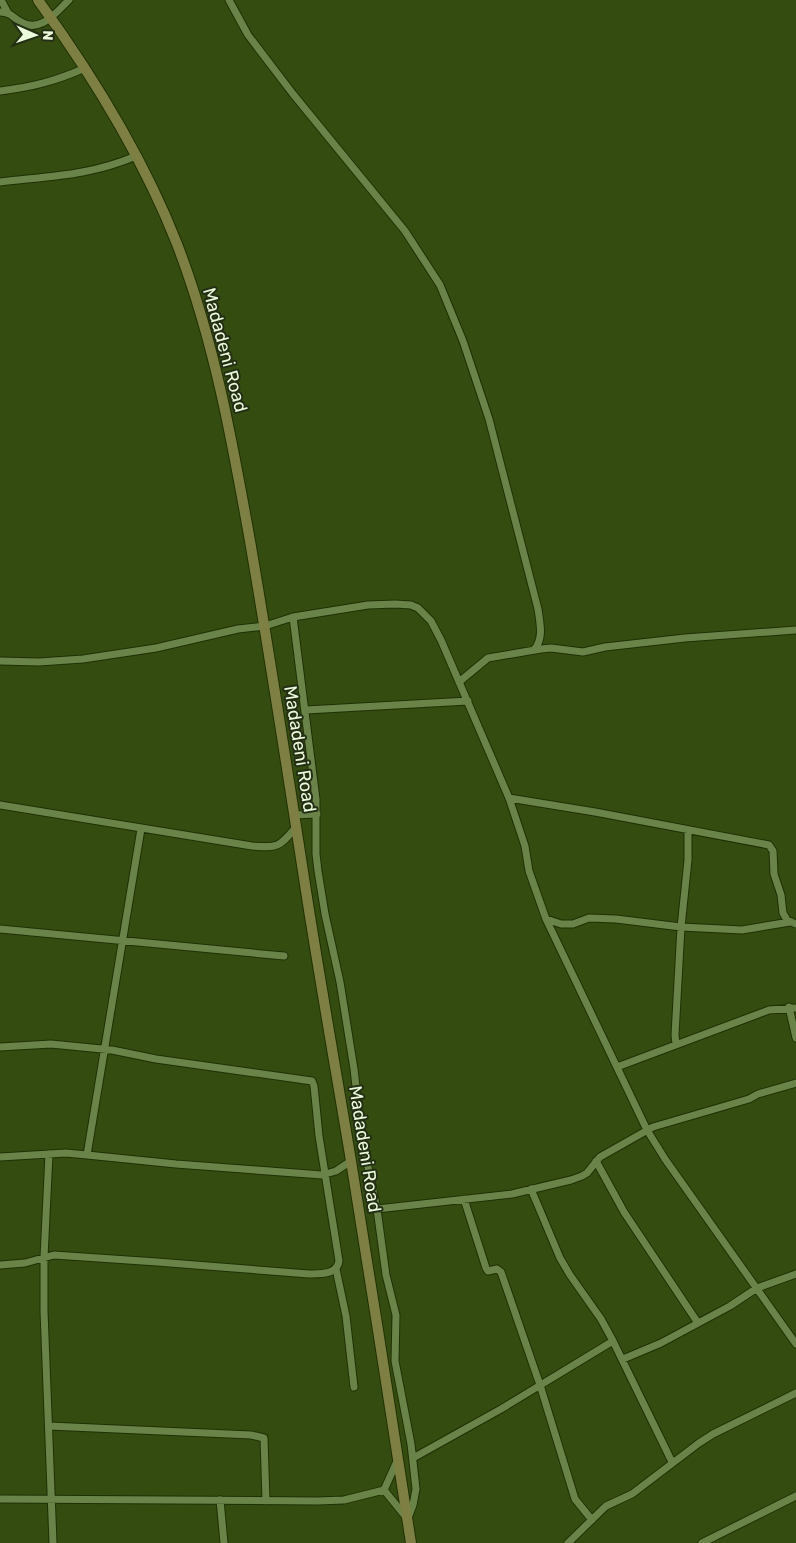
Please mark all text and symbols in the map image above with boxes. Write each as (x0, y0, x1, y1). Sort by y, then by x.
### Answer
north arrow (10, 10, 60, 60)
text: N (39, 30, 56, 41)
street label: Madadeni Road (198, 285, 252, 415)
street label: Madadeni Road (279, 684, 321, 814)
street label: Madadeni Road (344, 1084, 386, 1214)

